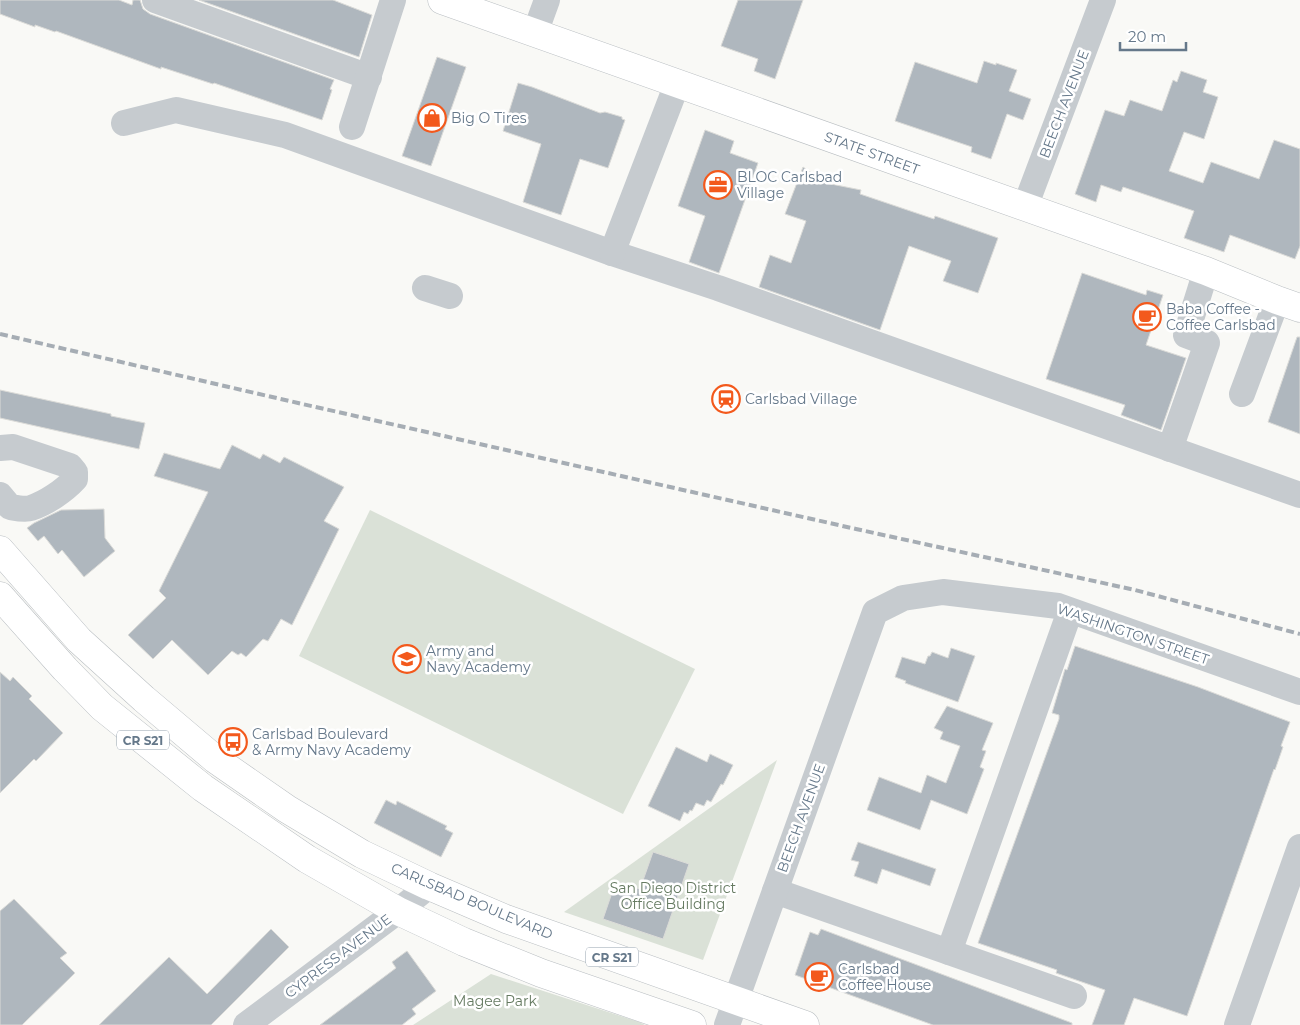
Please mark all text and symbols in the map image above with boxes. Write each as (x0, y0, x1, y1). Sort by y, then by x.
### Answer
scale bar (1120, 20, 1186, 52)
text: 20 m (1128, 27, 1166, 46)
street label: BEECH AVENUE (1035, 47, 1093, 161)
shop icon: Big O Tires (417, 103, 447, 133)
place label: Big O Tires (451, 109, 527, 127)
street label: STATE STREET (822, 127, 922, 179)
place label: BLOC Carlsbad Village (737, 168, 842, 202)
office icon: BLOC Carlsbad Village (703, 170, 733, 200)
place label: Baba Coffee - Coffee Carlsbad (1166, 300, 1276, 334)
cafe icon: Baba Coffee - Coffee Carlsbad (1132, 302, 1162, 332)
station icon: Carlsbad Village (711, 384, 741, 414)
place label: Carlsbad Village (745, 390, 857, 408)
street label: WASHINGTON STREET (1055, 600, 1211, 668)
place label: Army and Navy Academy (426, 642, 531, 676)
school or university icon: Army and Navy Academy (392, 644, 422, 674)
place label: Carlsbad Boulevard & Army Navy Academy (252, 725, 411, 759)
bus stop icon: Carlsbad Boulevard & Army Navy Academy (218, 727, 248, 757)
road number: CR S21 (117, 730, 169, 750)
street label: BEECH AVENUE (773, 761, 829, 875)
street label: CARLSBAD BOULEVARD (388, 859, 556, 943)
park label: San Diego District Office Building (610, 879, 737, 913)
street label: CYPRESS AVENUE (281, 910, 395, 1002)
road number: CR S21 (586, 948, 638, 966)
place label: Carlsbad Coffee House (838, 960, 931, 994)
cafe icon: Carlsbad Coffee House (804, 962, 834, 992)
park label: Magee Park (453, 992, 538, 1010)

